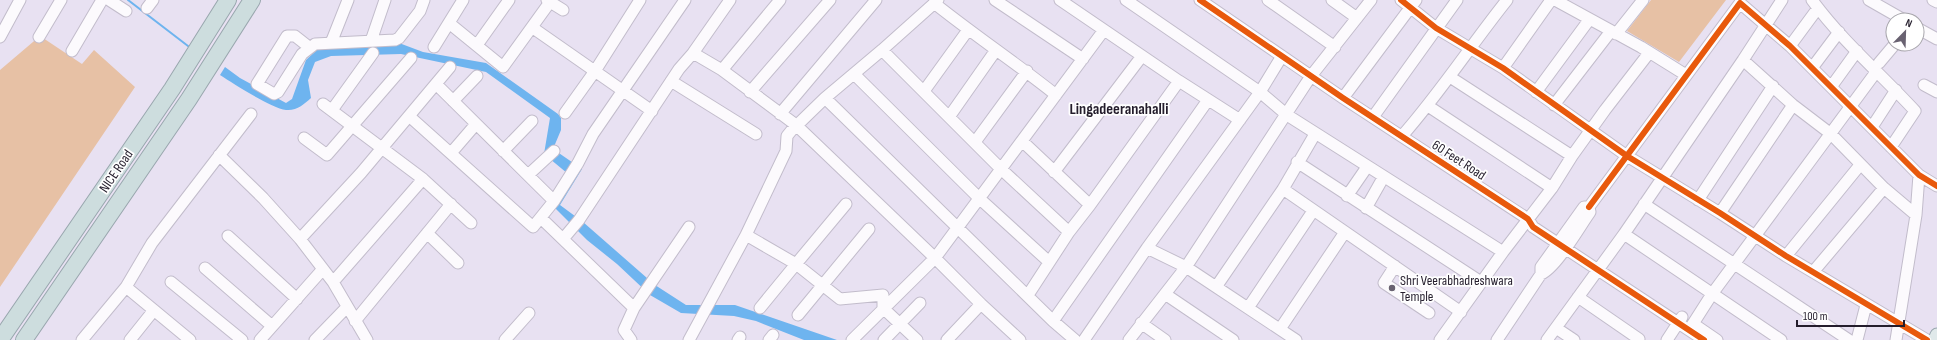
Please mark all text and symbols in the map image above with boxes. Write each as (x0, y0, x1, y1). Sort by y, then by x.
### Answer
north arrow (1885, 12, 1925, 52)
text: N (1903, 16, 1914, 30)
district label: Lingadeeranahalli (1070, 100, 1169, 119)
street label: 60 Feet Road (1429, 136, 1489, 184)
street label: NICE Road (96, 146, 137, 196)
place label: Shri Veerabhadreshwara Temple (1400, 272, 1513, 305)
marker: Shri Veerabhadreshwara Temple (1387, 283, 1397, 293)
scale bar (1797, 302, 1904, 328)
text: 100 m (1803, 309, 1828, 324)

